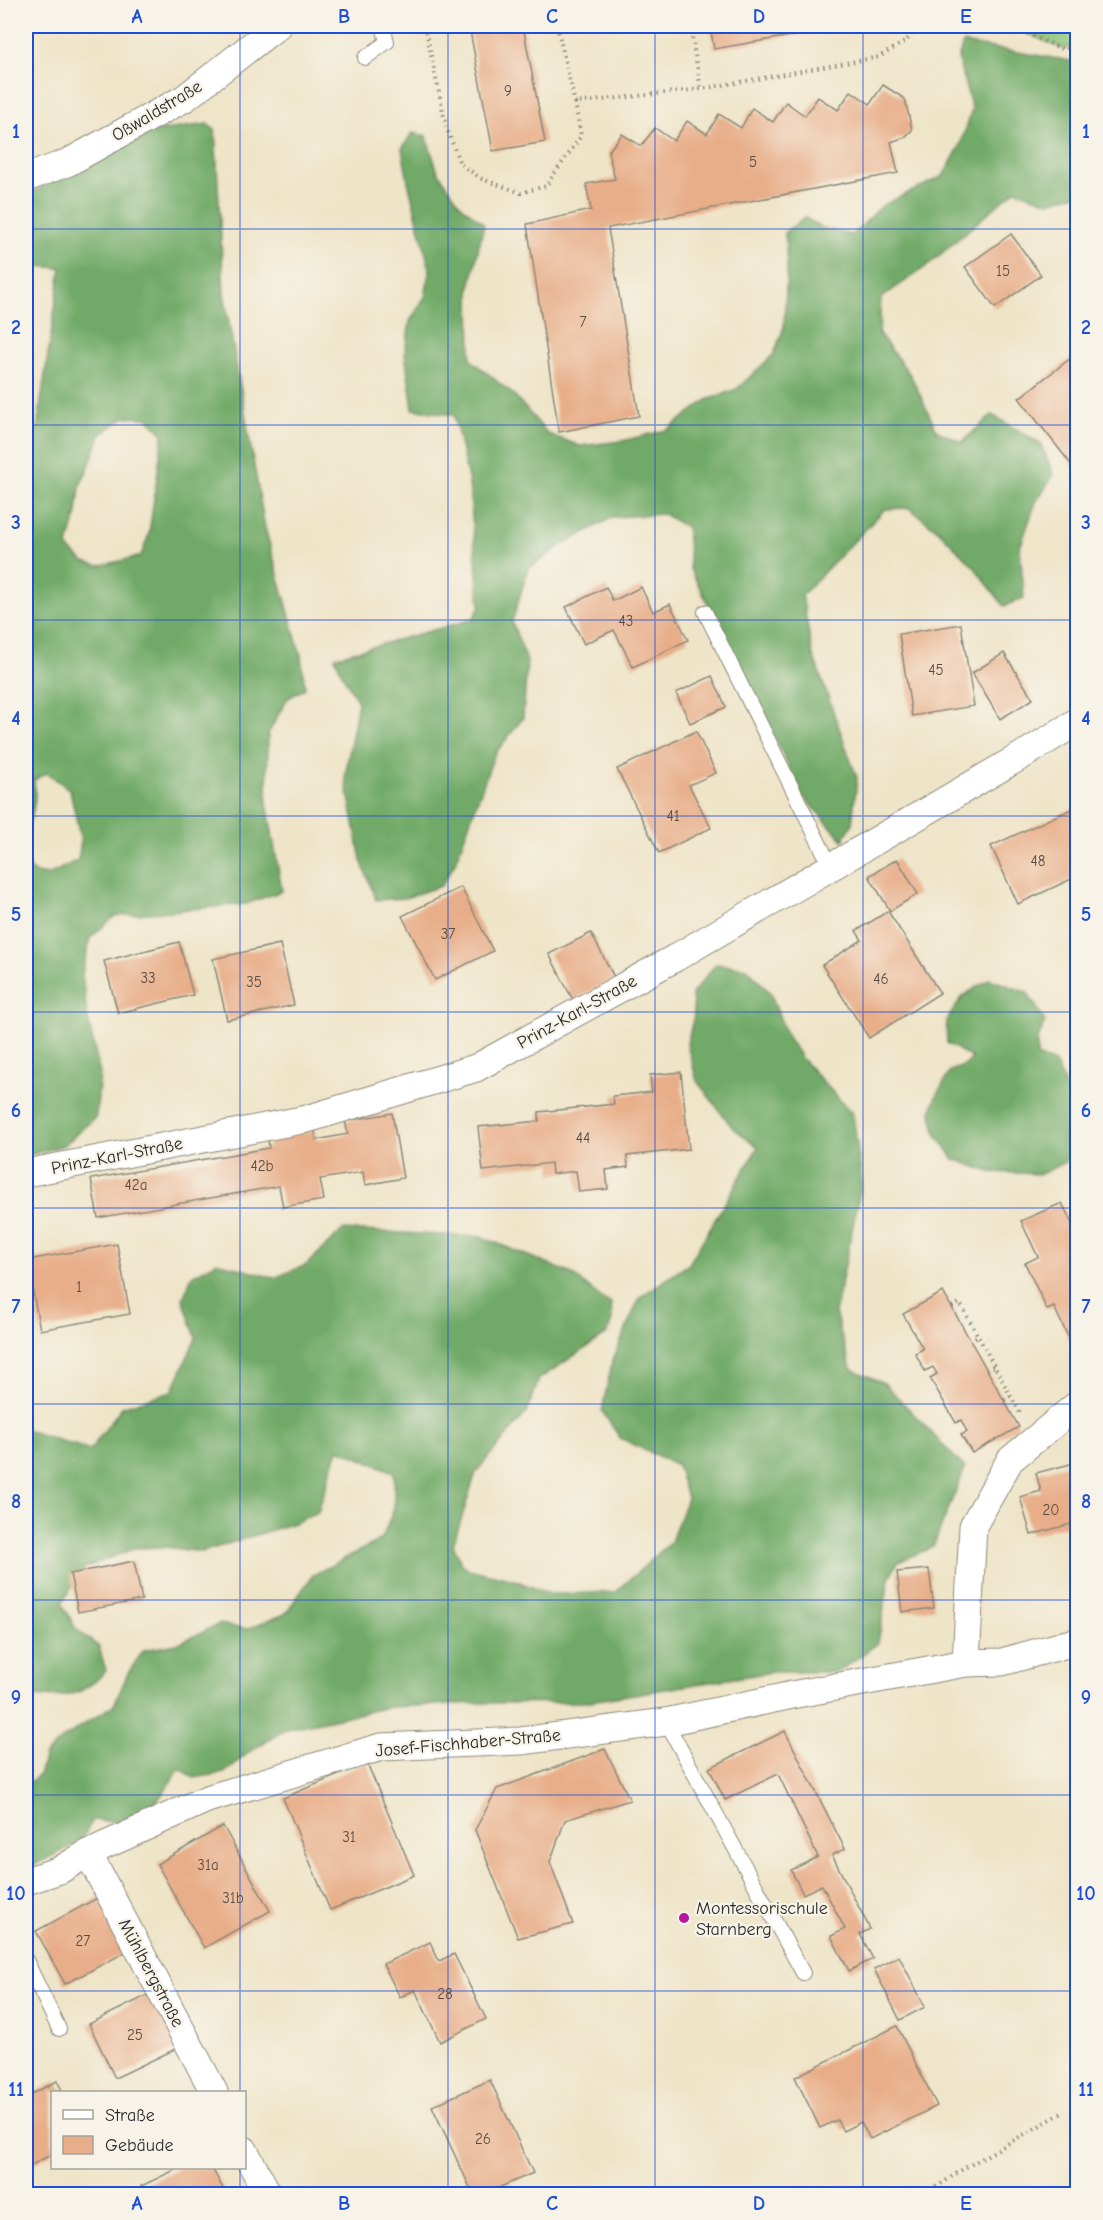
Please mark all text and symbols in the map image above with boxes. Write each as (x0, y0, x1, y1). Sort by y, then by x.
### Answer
text: A (131, 5, 143, 28)
text: B (338, 5, 350, 28)
text: C (546, 5, 558, 28)
text: D (753, 5, 765, 28)
text: E (960, 5, 972, 28)
street label: Oßwaldstraße (108, 76, 206, 146)
house number: 9 (504, 82, 512, 100)
text: 1 (12, 120, 20, 143)
text: 1 (1082, 120, 1090, 143)
house number: 5 (749, 153, 757, 171)
house number: 15 (996, 262, 1010, 280)
house number: 7 (579, 313, 587, 331)
text: 2 (11, 316, 21, 339)
text: 2 (1081, 316, 1091, 339)
text: 3 (11, 511, 21, 534)
text: 3 (1081, 511, 1091, 534)
house number: 43 (619, 612, 633, 630)
house number: 45 (928, 661, 944, 679)
text: 4 (11, 707, 21, 730)
text: 4 (1081, 707, 1091, 730)
house number: 41 (666, 807, 680, 825)
house number: 48 (1031, 852, 1046, 870)
text: 5 (11, 903, 21, 926)
text: 5 (1081, 903, 1091, 926)
house number: 37 (441, 925, 455, 943)
house number: 33 (140, 969, 156, 987)
street label: Prinz-Karl-Straße (513, 970, 641, 1054)
house number: 46 (873, 970, 889, 988)
house number: 35 (246, 973, 262, 991)
text: 6 (11, 1099, 21, 1122)
text: 6 (1081, 1099, 1091, 1122)
house number: 44 (576, 1129, 590, 1147)
street label: Prinz-Karl-Straße (49, 1133, 185, 1179)
house number: 42b (250, 1157, 274, 1175)
house number: 42a (125, 1176, 147, 1194)
house number: 1 (76, 1278, 82, 1296)
text: 7 (12, 1295, 21, 1318)
text: 7 (1082, 1295, 1091, 1318)
text: 8 (11, 1490, 21, 1513)
text: 8 (1081, 1490, 1091, 1513)
house number: 20 (1043, 1501, 1059, 1519)
text: 9 (11, 1686, 21, 1709)
text: 9 (1081, 1686, 1091, 1709)
street label: Josef-Fischhaber-Straße (374, 1724, 562, 1762)
house number: 31 (342, 1828, 356, 1846)
house number: 31a (197, 1856, 219, 1874)
text: 10 (6, 1882, 26, 1905)
text: 10 (1076, 1882, 1096, 1905)
house number: 31b (222, 1889, 244, 1907)
place label: Montessorischule Starnberg (696, 1898, 828, 1940)
marker: Montessorischule Starnberg (677, 1911, 691, 1925)
street label: Mühlbergstraße (114, 1915, 188, 2031)
house number: 27 (76, 1932, 90, 1950)
house number: 28 (437, 1985, 453, 2003)
house number: 25 (127, 2026, 143, 2044)
text: 11 (8, 2078, 24, 2101)
text: 11 (1078, 2078, 1094, 2101)
legend (51, 2091, 246, 2169)
text: Straße (105, 2105, 155, 2126)
house number: 26 (475, 2130, 491, 2148)
text: Gebäude (105, 2135, 174, 2156)
text: A (131, 2192, 143, 2215)
text: B (338, 2192, 350, 2215)
text: C (546, 2192, 558, 2215)
text: D (753, 2192, 765, 2215)
text: E (960, 2192, 972, 2215)

